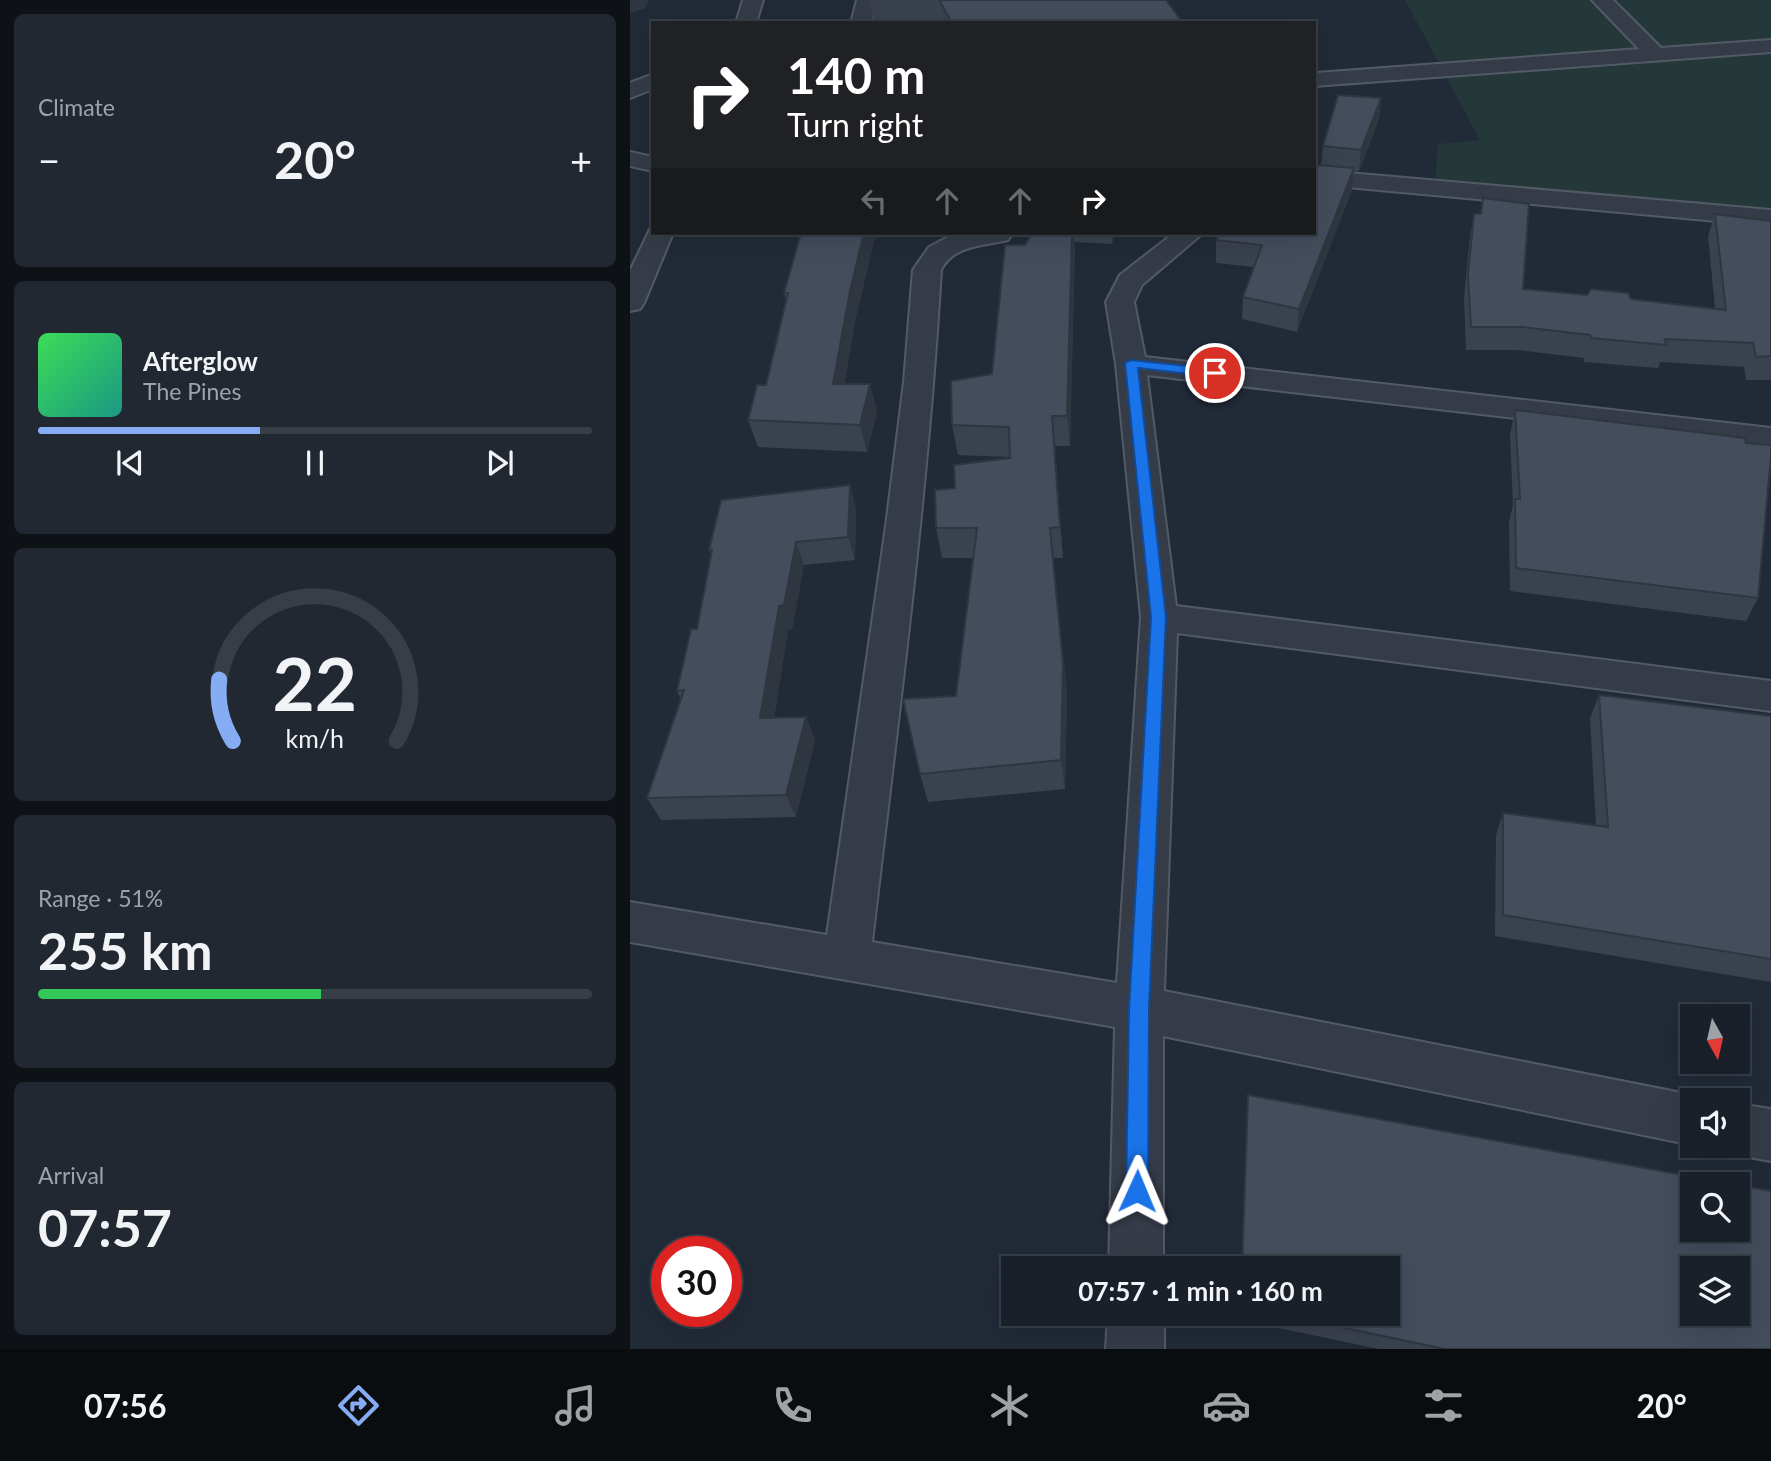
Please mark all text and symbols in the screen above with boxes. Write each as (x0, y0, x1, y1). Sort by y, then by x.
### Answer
text: 140 m (787, 46, 925, 104)
icon: right (672, 49, 763, 140)
text: Climate (38, 93, 115, 121)
text: Turn right (787, 105, 923, 144)
text: 20° (274, 128, 356, 190)
text: − (38, 137, 60, 183)
text: + (570, 137, 592, 183)
icon: left (855, 182, 893, 220)
icon: ahead (928, 182, 966, 220)
icon: ahead (1001, 182, 1039, 220)
icon: right (1074, 182, 1112, 220)
pin (1185, 343, 1245, 403)
text: Afterglow (143, 345, 258, 377)
icon: arrive (1196, 354, 1234, 392)
text: The Pines (143, 377, 241, 405)
icon: previous (111, 444, 149, 482)
icon: pause (296, 444, 334, 482)
icon: next (481, 444, 519, 482)
text: 22 (273, 639, 357, 727)
text: km/h (286, 722, 344, 752)
text: Range · 51% (38, 884, 163, 912)
text: 255 km (38, 919, 212, 981)
north arrow (1680, 1004, 1750, 1074)
map controls (1680, 1004, 1750, 1326)
button: sound (1680, 1088, 1750, 1158)
position arrow (1100, 1154, 1174, 1228)
text: Arrival (38, 1161, 104, 1189)
button: search (1680, 1172, 1750, 1242)
text: 07:57 (38, 1196, 172, 1258)
speed limit sign: 30 (651, 1236, 742, 1327)
button: layers (1680, 1256, 1750, 1326)
text: 07:57 · 1 min · 160 m (1078, 1275, 1323, 1307)
icon: directions (334, 1381, 383, 1430)
icon: music (551, 1381, 600, 1430)
icon: phone (768, 1381, 817, 1430)
icon: climate (985, 1381, 1034, 1430)
icon: car (1202, 1381, 1251, 1430)
icon: filters (1419, 1381, 1468, 1430)
text: 07:56 (84, 1386, 166, 1425)
text: 20° (1636, 1386, 1687, 1425)

